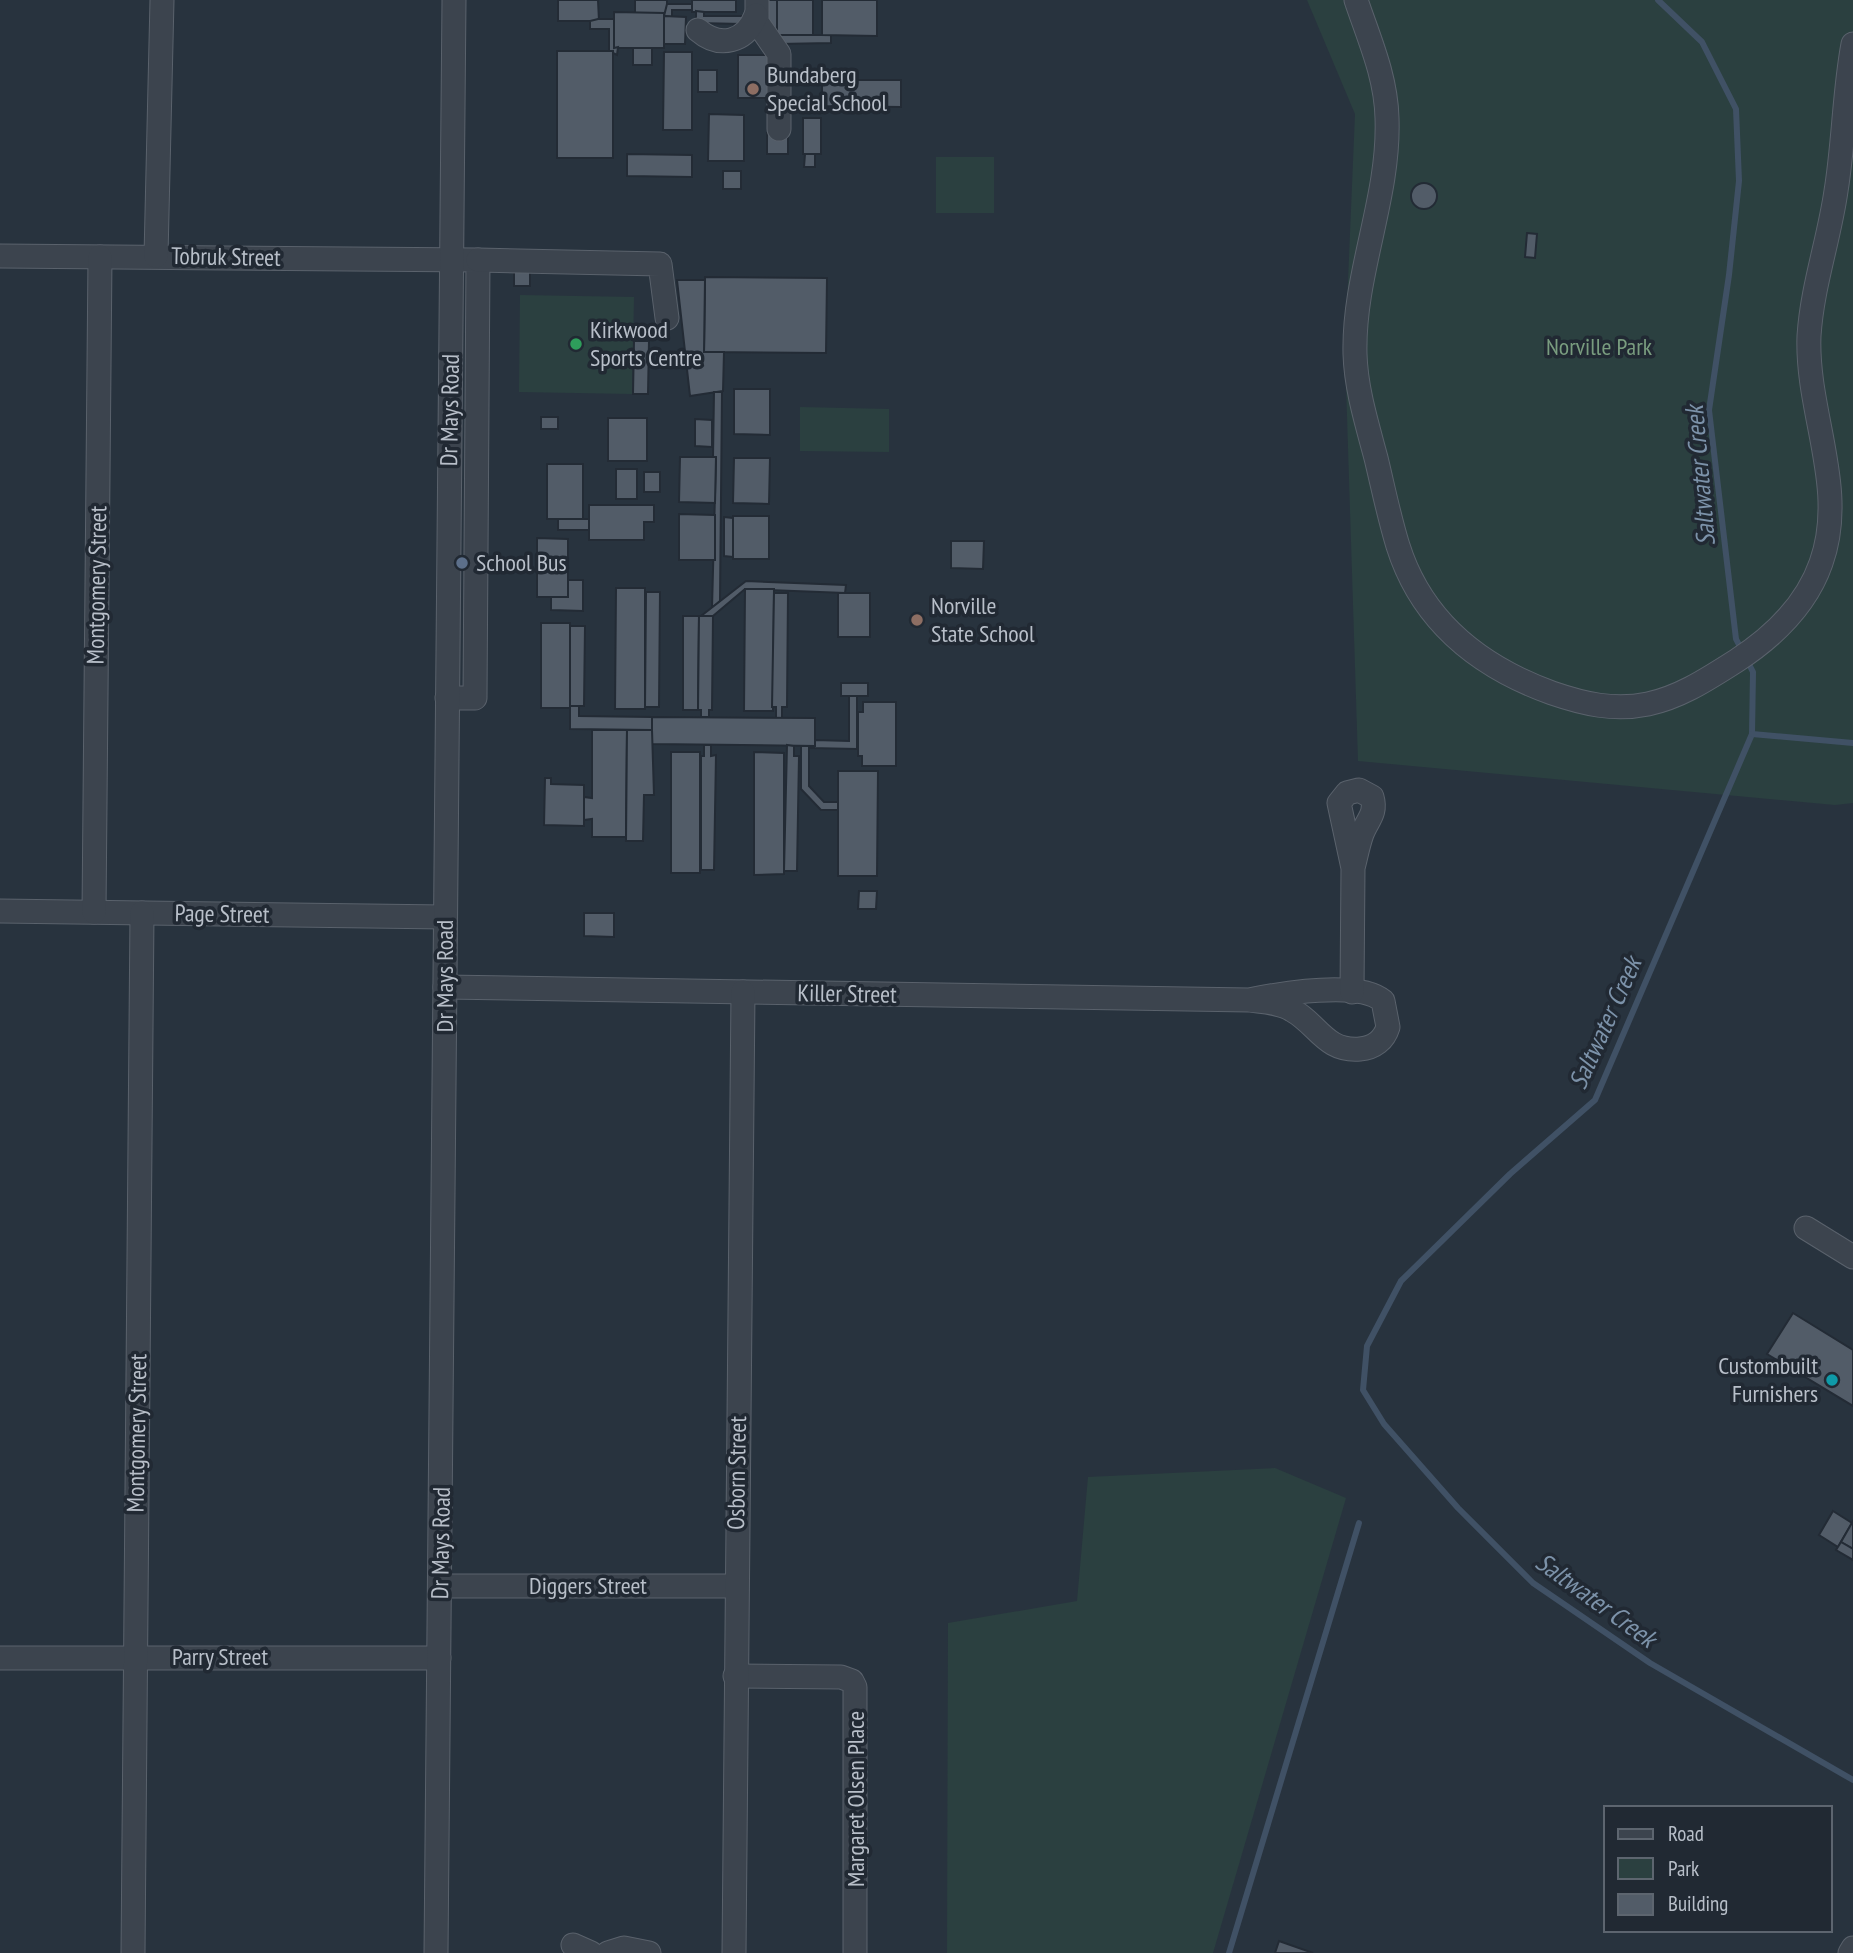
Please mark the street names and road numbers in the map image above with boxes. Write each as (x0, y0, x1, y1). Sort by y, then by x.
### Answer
street label: Tobruk Street (171, 240, 281, 273)
street label: Dr Mays Road (433, 354, 466, 466)
street label: Montgomery Street (80, 505, 113, 665)
street label: Page Street (174, 897, 270, 930)
street label: Dr Mays Road (429, 920, 460, 1032)
street label: Killer Street (797, 977, 897, 1010)
street label: Montgomery Street (120, 1353, 153, 1513)
street label: Osborn Street (720, 1415, 753, 1530)
street label: Dr Mays Road (424, 1487, 457, 1599)
street label: Diggers Street (529, 1570, 647, 1601)
street label: Parry Street (172, 1641, 268, 1672)
street label: Margaret Olsen Place (840, 1711, 871, 1887)

